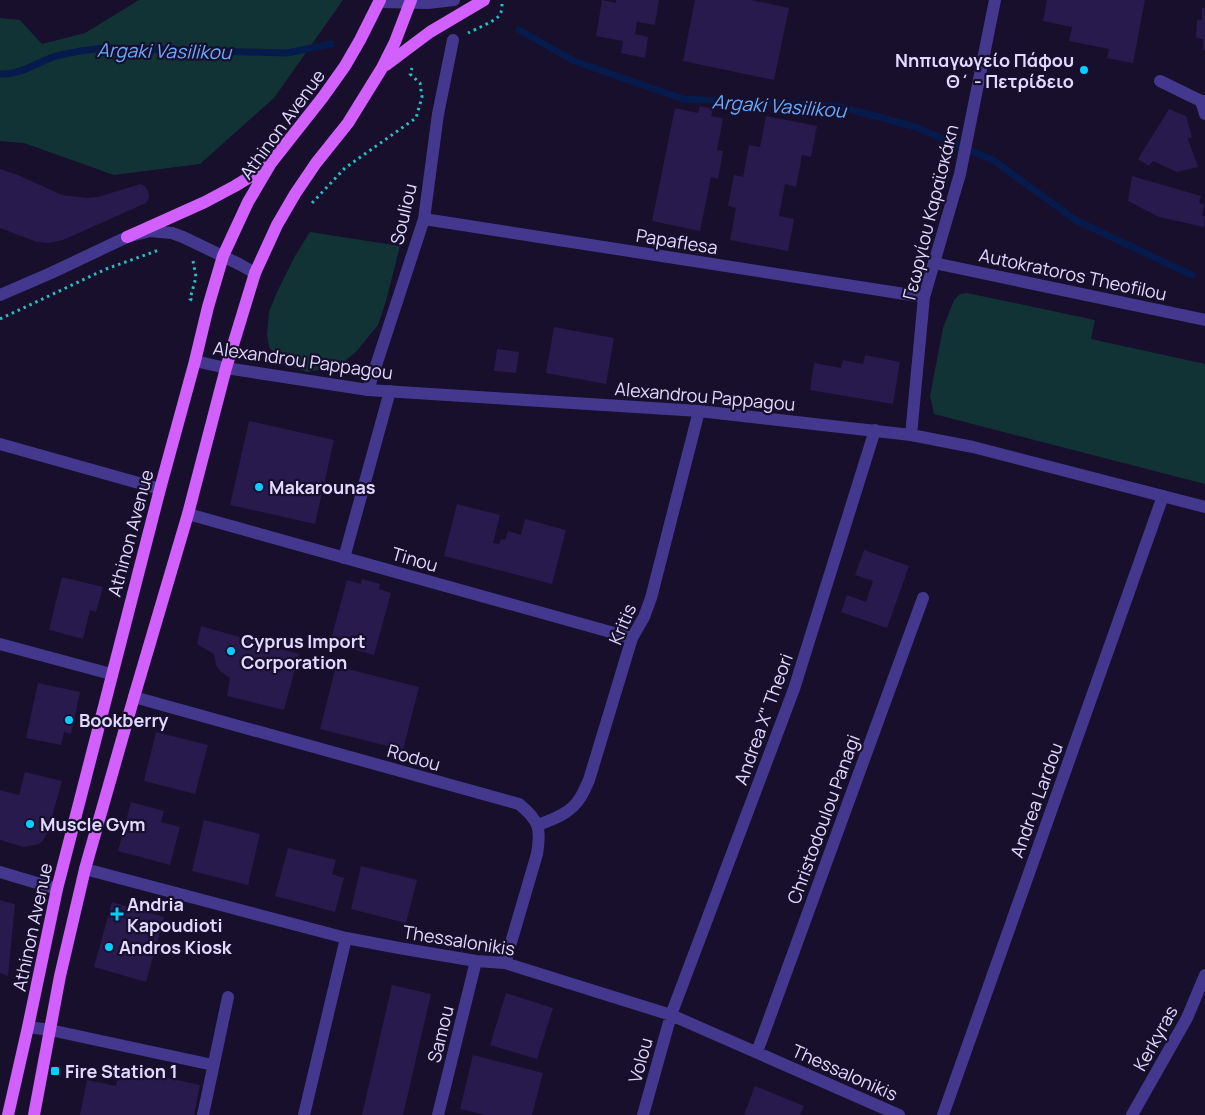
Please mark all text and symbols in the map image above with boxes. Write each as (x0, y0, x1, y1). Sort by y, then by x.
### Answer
water label: Argaki Vasilikou (97, 37, 233, 65)
place label: Νηπιαγωγείο Πάφου Θ΄ - Πετρίδειο (895, 48, 1074, 93)
street label: Athinon Avenue (234, 64, 330, 184)
marker: Νηπιαγωγείο Πάφου Θ΄ - Πετρίδειο (1078, 64, 1090, 76)
water label: Argaki Vasilikou (711, 88, 849, 124)
street label: Γεωργίου Καραϊσκάκη (897, 122, 963, 302)
street label: Souliou (384, 181, 422, 247)
street label: Papaflesa (634, 223, 720, 259)
street label: Autokratoros Theofilou (977, 242, 1169, 306)
street label: Alexandrou Pappagou (212, 336, 394, 384)
street label: Alexandrou Pappagou (614, 376, 796, 416)
street label: Athinon Avenue (102, 467, 158, 599)
place label: Makarounas (269, 475, 376, 499)
marker: Makarounas (253, 481, 265, 493)
street label: Tinou (389, 541, 441, 577)
street label: Kritis (603, 600, 641, 648)
place label: Cyprus Import Corporation (241, 629, 366, 674)
marker: Cyprus Import Corporation (225, 645, 237, 657)
street label: Andrea X" Theori (728, 650, 798, 788)
place label: Bookberry (79, 708, 168, 732)
marker: Bookberry (63, 714, 75, 726)
street label: Christodoulou Panagi (781, 731, 865, 907)
street label: Rodou (385, 738, 443, 776)
street label: Andrea Lardou (1004, 739, 1068, 861)
place label: Muscle Gym (40, 812, 145, 836)
marker: Muscle Gym (24, 818, 36, 830)
street label: Athinon Avenue (7, 861, 57, 993)
place label: Andria Kapoudioti (127, 892, 223, 937)
marker: Andria Kapoudioti (111, 908, 123, 920)
street label: Thessalonikis (401, 919, 517, 961)
place label: Andros Kiosk (119, 935, 233, 959)
marker: Andros Kiosk (103, 941, 115, 953)
street label: Kerkyras (1127, 1001, 1183, 1075)
street label: Samou (421, 1003, 459, 1065)
street label: Volou (622, 1035, 658, 1085)
street label: Thessalonikis (788, 1038, 902, 1106)
place label: Fire Station 1 (65, 1059, 178, 1083)
marker: Fire Station 1 (49, 1065, 61, 1077)

